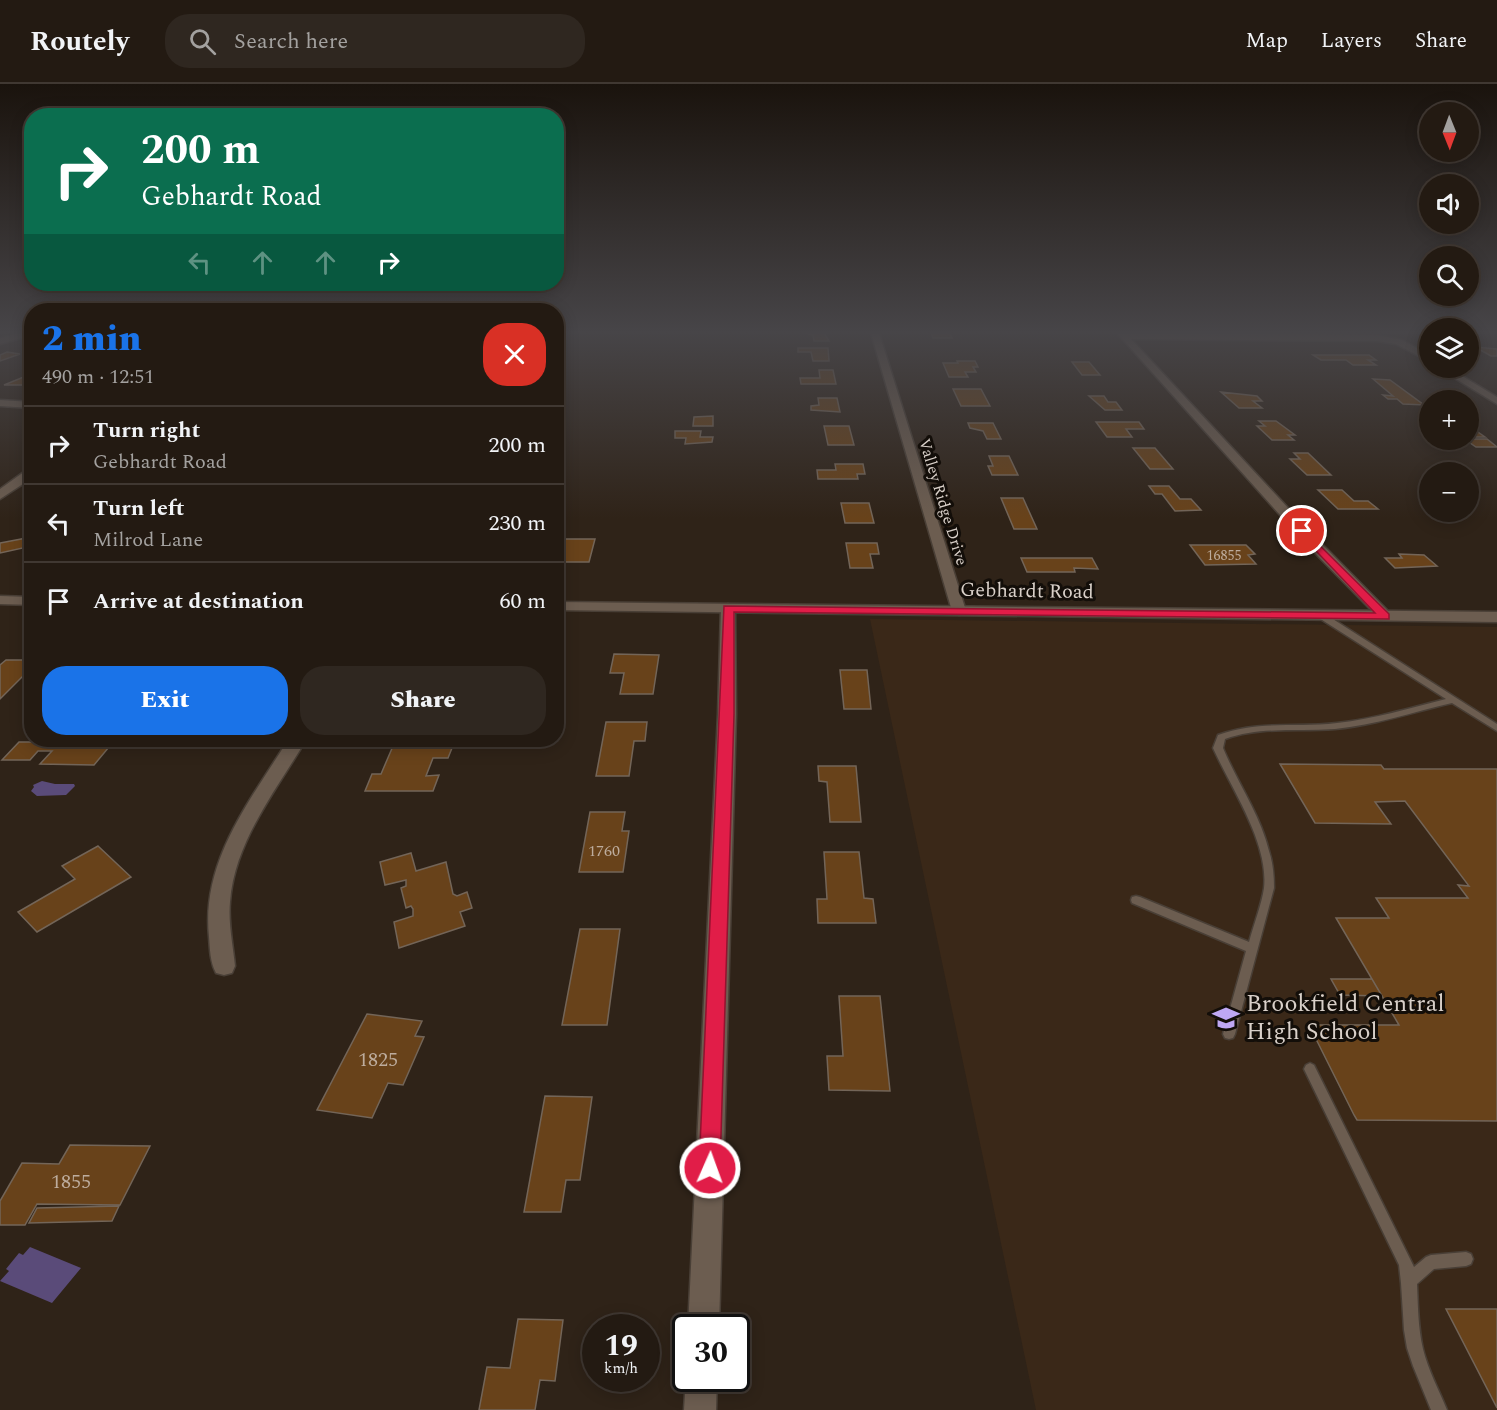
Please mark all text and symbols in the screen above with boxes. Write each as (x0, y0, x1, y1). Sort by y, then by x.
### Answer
search box (165, 14, 585, 68)
text: Routely (30, 20, 129, 63)
icon: search (186, 25, 219, 58)
text: Search here (234, 25, 348, 58)
text: Map (1246, 25, 1288, 57)
text: Layers (1321, 25, 1382, 57)
text: Share (1415, 25, 1467, 57)
north arrow (1419, 102, 1479, 162)
map controls (1419, 102, 1479, 522)
text: 200 m (141, 119, 260, 182)
icon: right (42, 132, 120, 210)
button: sound (1419, 174, 1479, 234)
text: Gebhardt Road (141, 176, 322, 218)
icon: left (183, 246, 216, 279)
icon: ahead (246, 246, 279, 279)
icon: ahead (309, 246, 342, 279)
icon: right (372, 246, 405, 279)
button: search (1419, 246, 1479, 306)
text: 2 min (42, 312, 142, 367)
button: layers (1419, 318, 1479, 378)
button: close (483, 323, 546, 386)
text: 490 m · 12:51 (42, 362, 154, 392)
button: + (1419, 390, 1479, 450)
text: Turn right (93, 414, 200, 447)
icon: right (42, 429, 75, 462)
text: 200 m (489, 429, 546, 462)
street label: Valley Ridge Drive (912, 436, 974, 568)
text: Gebhardt Road (93, 447, 227, 477)
button: − (1419, 462, 1479, 522)
text: Turn left (93, 492, 185, 525)
pin (1276, 505, 1327, 556)
icon: left (42, 507, 75, 540)
text: 230 m (489, 507, 546, 540)
icon: arrive (1285, 514, 1318, 547)
text: Milrod Lane (93, 525, 203, 555)
house number: 16855 (1207, 545, 1242, 566)
street label: Gebhardt Road (960, 575, 1094, 607)
icon: arrive (42, 585, 75, 618)
text: Arrive at destination (93, 585, 304, 618)
text: 60 m (500, 585, 546, 618)
button: Exit (42, 666, 288, 735)
button: Share (300, 666, 546, 735)
house number: 1760 (588, 839, 620, 863)
place label: Brookfield Central High School (1246, 986, 1445, 1050)
school or university icon: Brookfield Central High School (1211, 1003, 1241, 1033)
house number: 1825 (358, 1045, 398, 1075)
position arrow (678, 1136, 742, 1200)
house number: 1855 (51, 1167, 91, 1197)
speed limit sign: 30 (672, 1314, 750, 1392)
text: 19 (604, 1323, 638, 1369)
text: km/h (604, 1357, 638, 1380)

